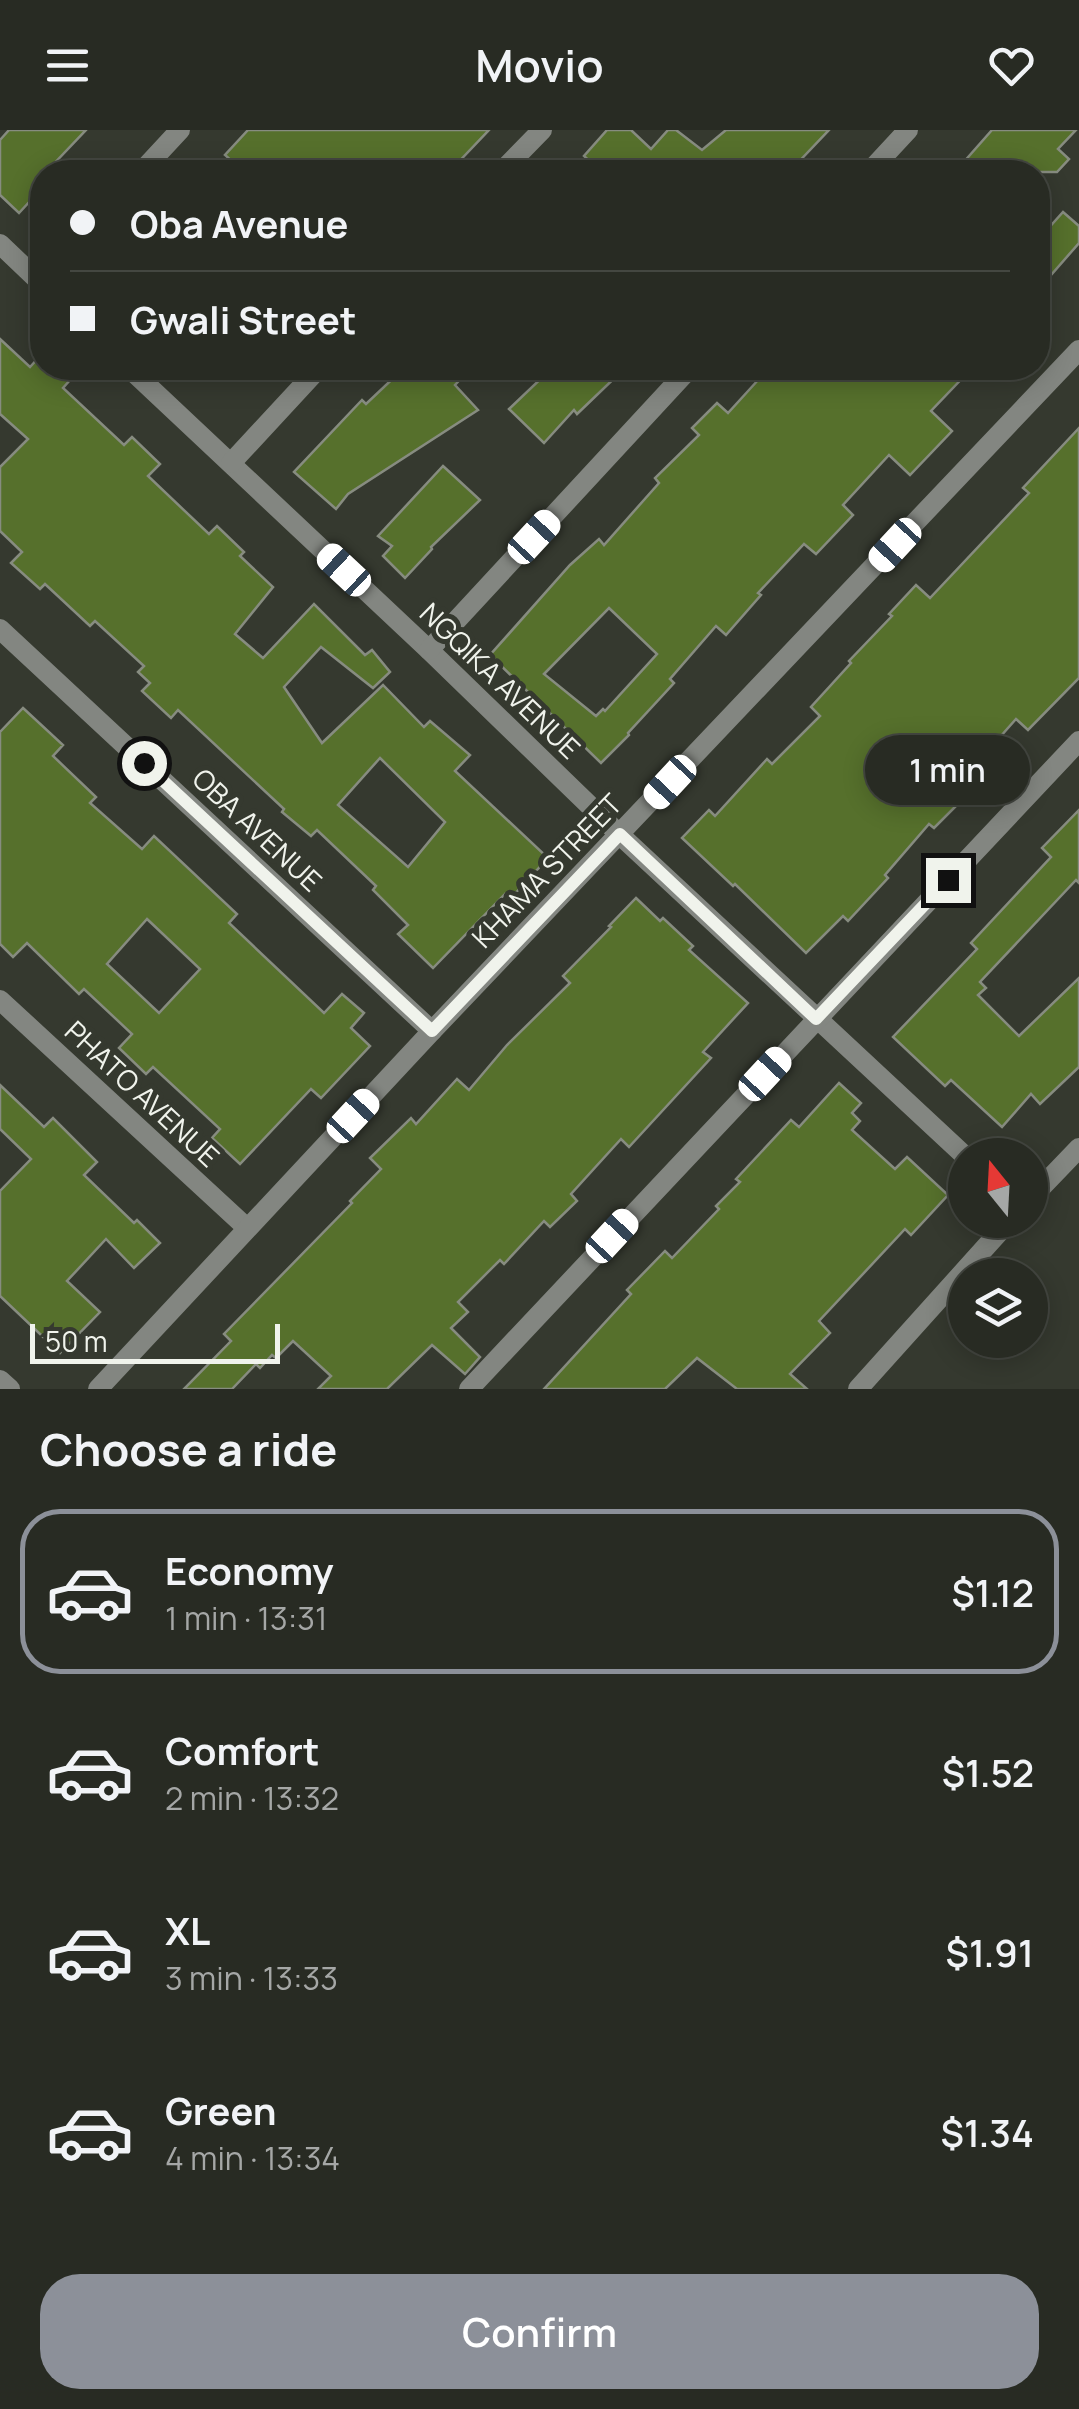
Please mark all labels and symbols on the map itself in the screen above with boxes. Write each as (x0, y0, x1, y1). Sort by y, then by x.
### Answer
car (503, 505, 565, 569)
car (864, 513, 926, 577)
car (312, 539, 376, 601)
street label: NGQIKA AVENUE (412, 594, 589, 767)
callout: 1 min (866, 735, 1030, 805)
route start (122, 741, 167, 786)
car (639, 750, 701, 814)
street label: OBA AVENUE (185, 759, 331, 899)
street label: KHAMA STREET (463, 785, 630, 956)
route end (926, 858, 971, 903)
street label: PHATO AVENUE (57, 1012, 228, 1175)
car (734, 1042, 796, 1106)
car (322, 1084, 384, 1148)
north arrow (948, 1138, 1048, 1238)
car (581, 1204, 643, 1268)
scale bar (30, 1319, 280, 1364)

